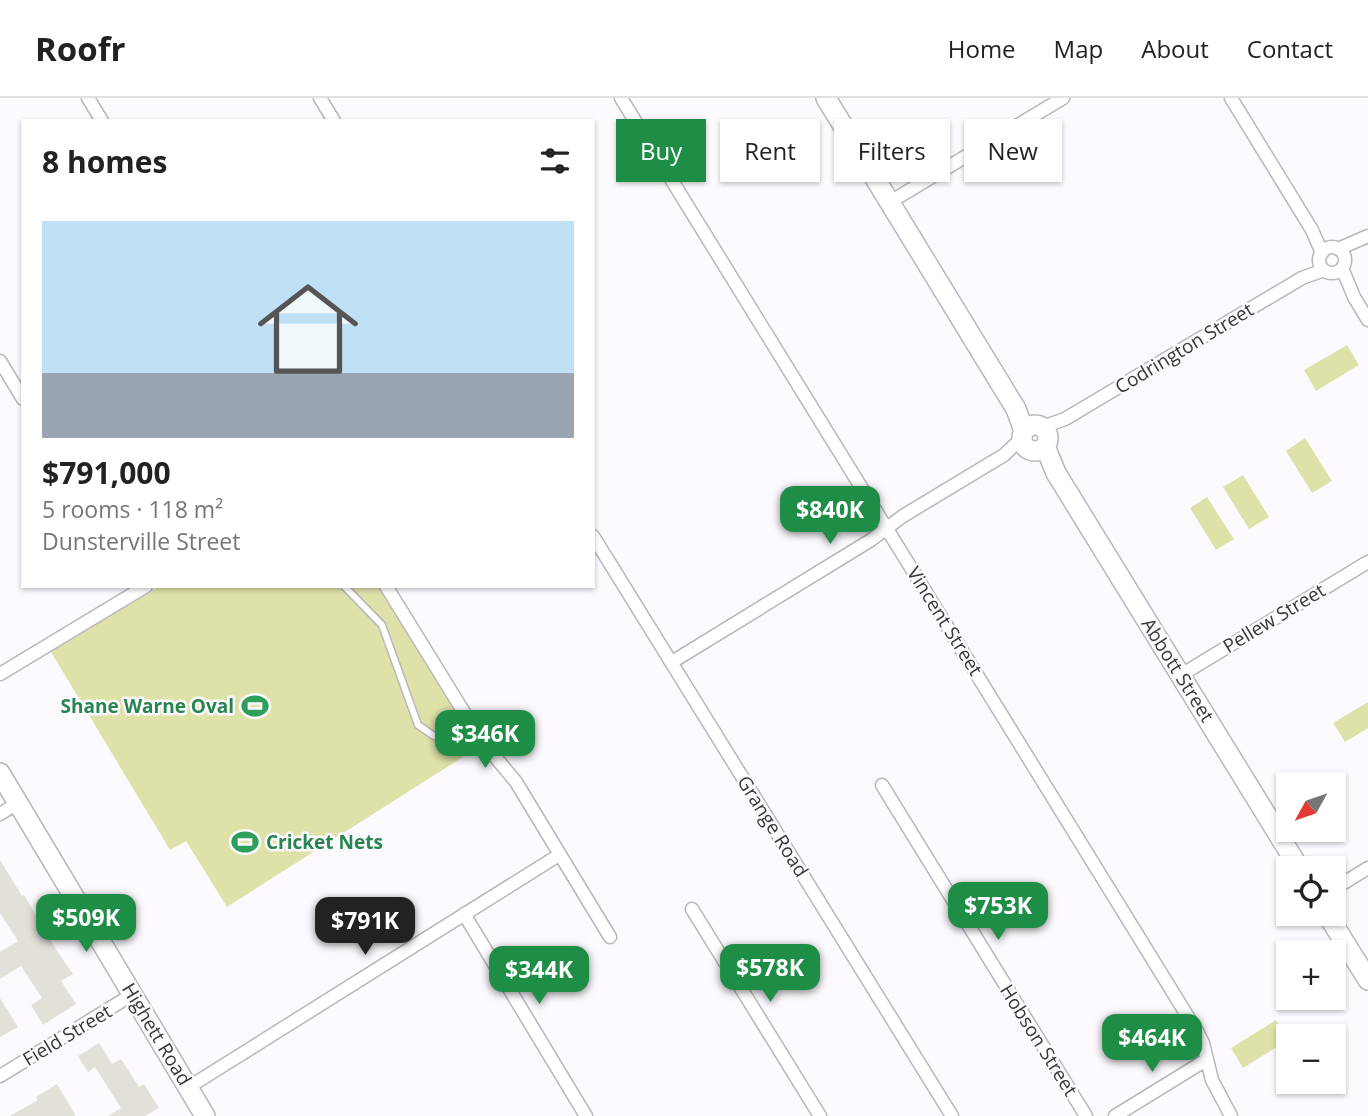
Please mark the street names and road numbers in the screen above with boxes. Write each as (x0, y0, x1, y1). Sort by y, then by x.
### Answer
street label: Codrington Street (1110, 296, 1258, 400)
street label: Vincent Street (901, 562, 989, 681)
street label: Pellew Street (1218, 577, 1330, 659)
street label: Abbott Street (1136, 613, 1220, 727)
street label: Grange Road (731, 770, 815, 882)
street label: Highett Road (116, 978, 198, 1090)
street label: Hobson Street (994, 979, 1084, 1101)
street label: Field Street (18, 998, 117, 1072)

